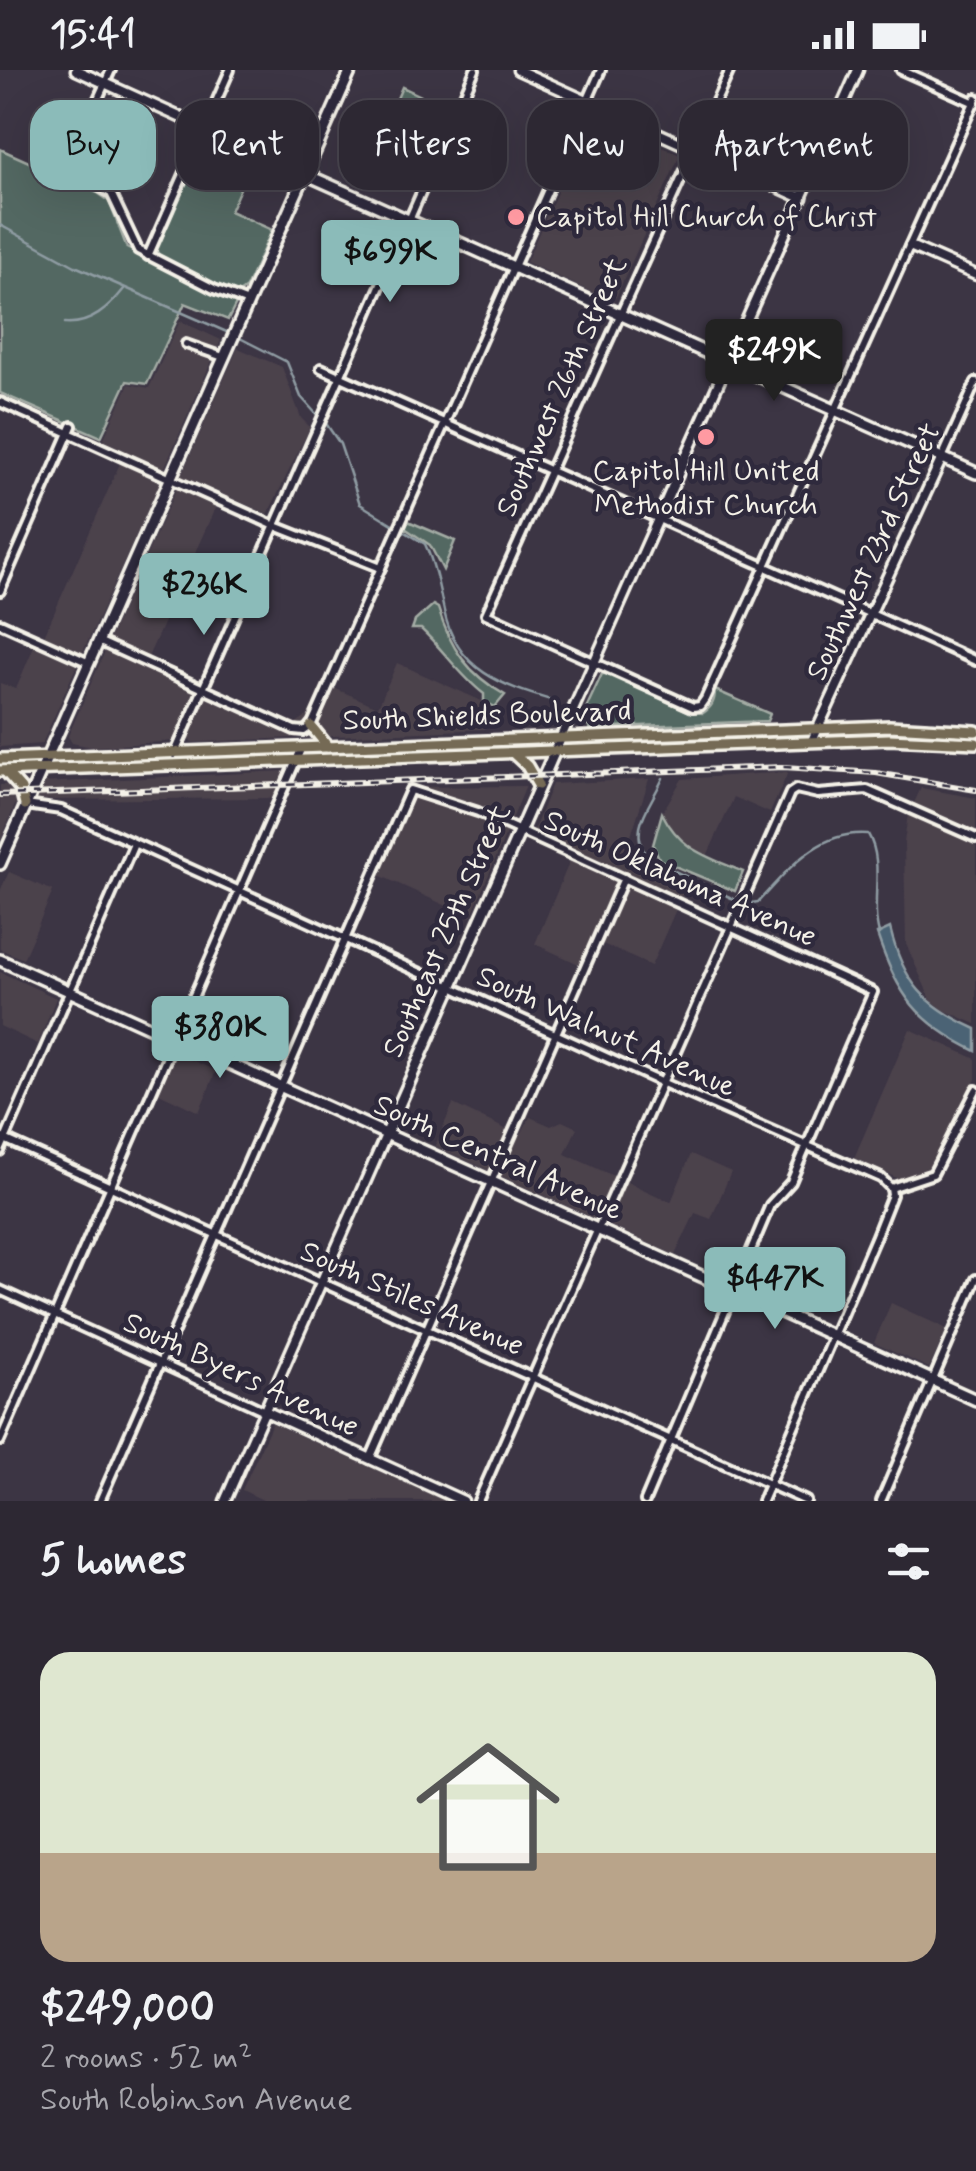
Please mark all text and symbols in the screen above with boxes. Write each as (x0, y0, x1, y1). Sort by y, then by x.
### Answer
text: 15:41 (50, 11, 136, 60)
chip: Buy (30, 100, 156, 190)
chip: Rent (176, 100, 319, 190)
chip: Filters (339, 100, 507, 190)
chip: New (527, 100, 659, 190)
chip: Apartment (679, 100, 908, 190)
place label: Capitol Hill Church of Christ (536, 198, 877, 237)
marker: Capitol Hill Church of Christ (505, 206, 527, 228)
pin: $699K (320, 220, 460, 305)
text: $699K (343, 231, 437, 273)
street label: Southwest 26th Street (487, 251, 637, 523)
pin: $249K (704, 319, 844, 404)
text: $249K (727, 330, 821, 372)
street label: Southwest 23rd Street (797, 417, 951, 687)
marker: Capitol Hill United Methodist Church (695, 426, 717, 448)
place label: Capitol Hill United Methodist Church (592, 452, 820, 525)
pin: $236K (134, 553, 274, 638)
text: $236K (161, 564, 247, 606)
street label: South Shields Boulevard (342, 691, 632, 741)
street label: Southeast 25th Street (374, 798, 521, 1064)
street label: South Oklahoma Avenue (537, 801, 823, 957)
street label: South Walnut Avenue (470, 957, 742, 1107)
pin: $380K (150, 996, 290, 1081)
text: $380K (174, 1007, 266, 1049)
street label: South Central Avenue (367, 1086, 629, 1230)
street label: South Stiles Avenue (294, 1232, 530, 1366)
pin: $447K (705, 1247, 845, 1332)
text: $447K (726, 1258, 824, 1300)
street label: South Byers Avenue (117, 1303, 365, 1447)
text: 5 homes (40, 1534, 186, 1589)
icon: filters (881, 1534, 936, 1589)
icon: home (398, 1717, 578, 1897)
text: $249,000 (40, 1982, 215, 2037)
text: 2 rooms · 52 m² (40, 2037, 252, 2079)
text: South Robinson Avenue (40, 2079, 353, 2121)

